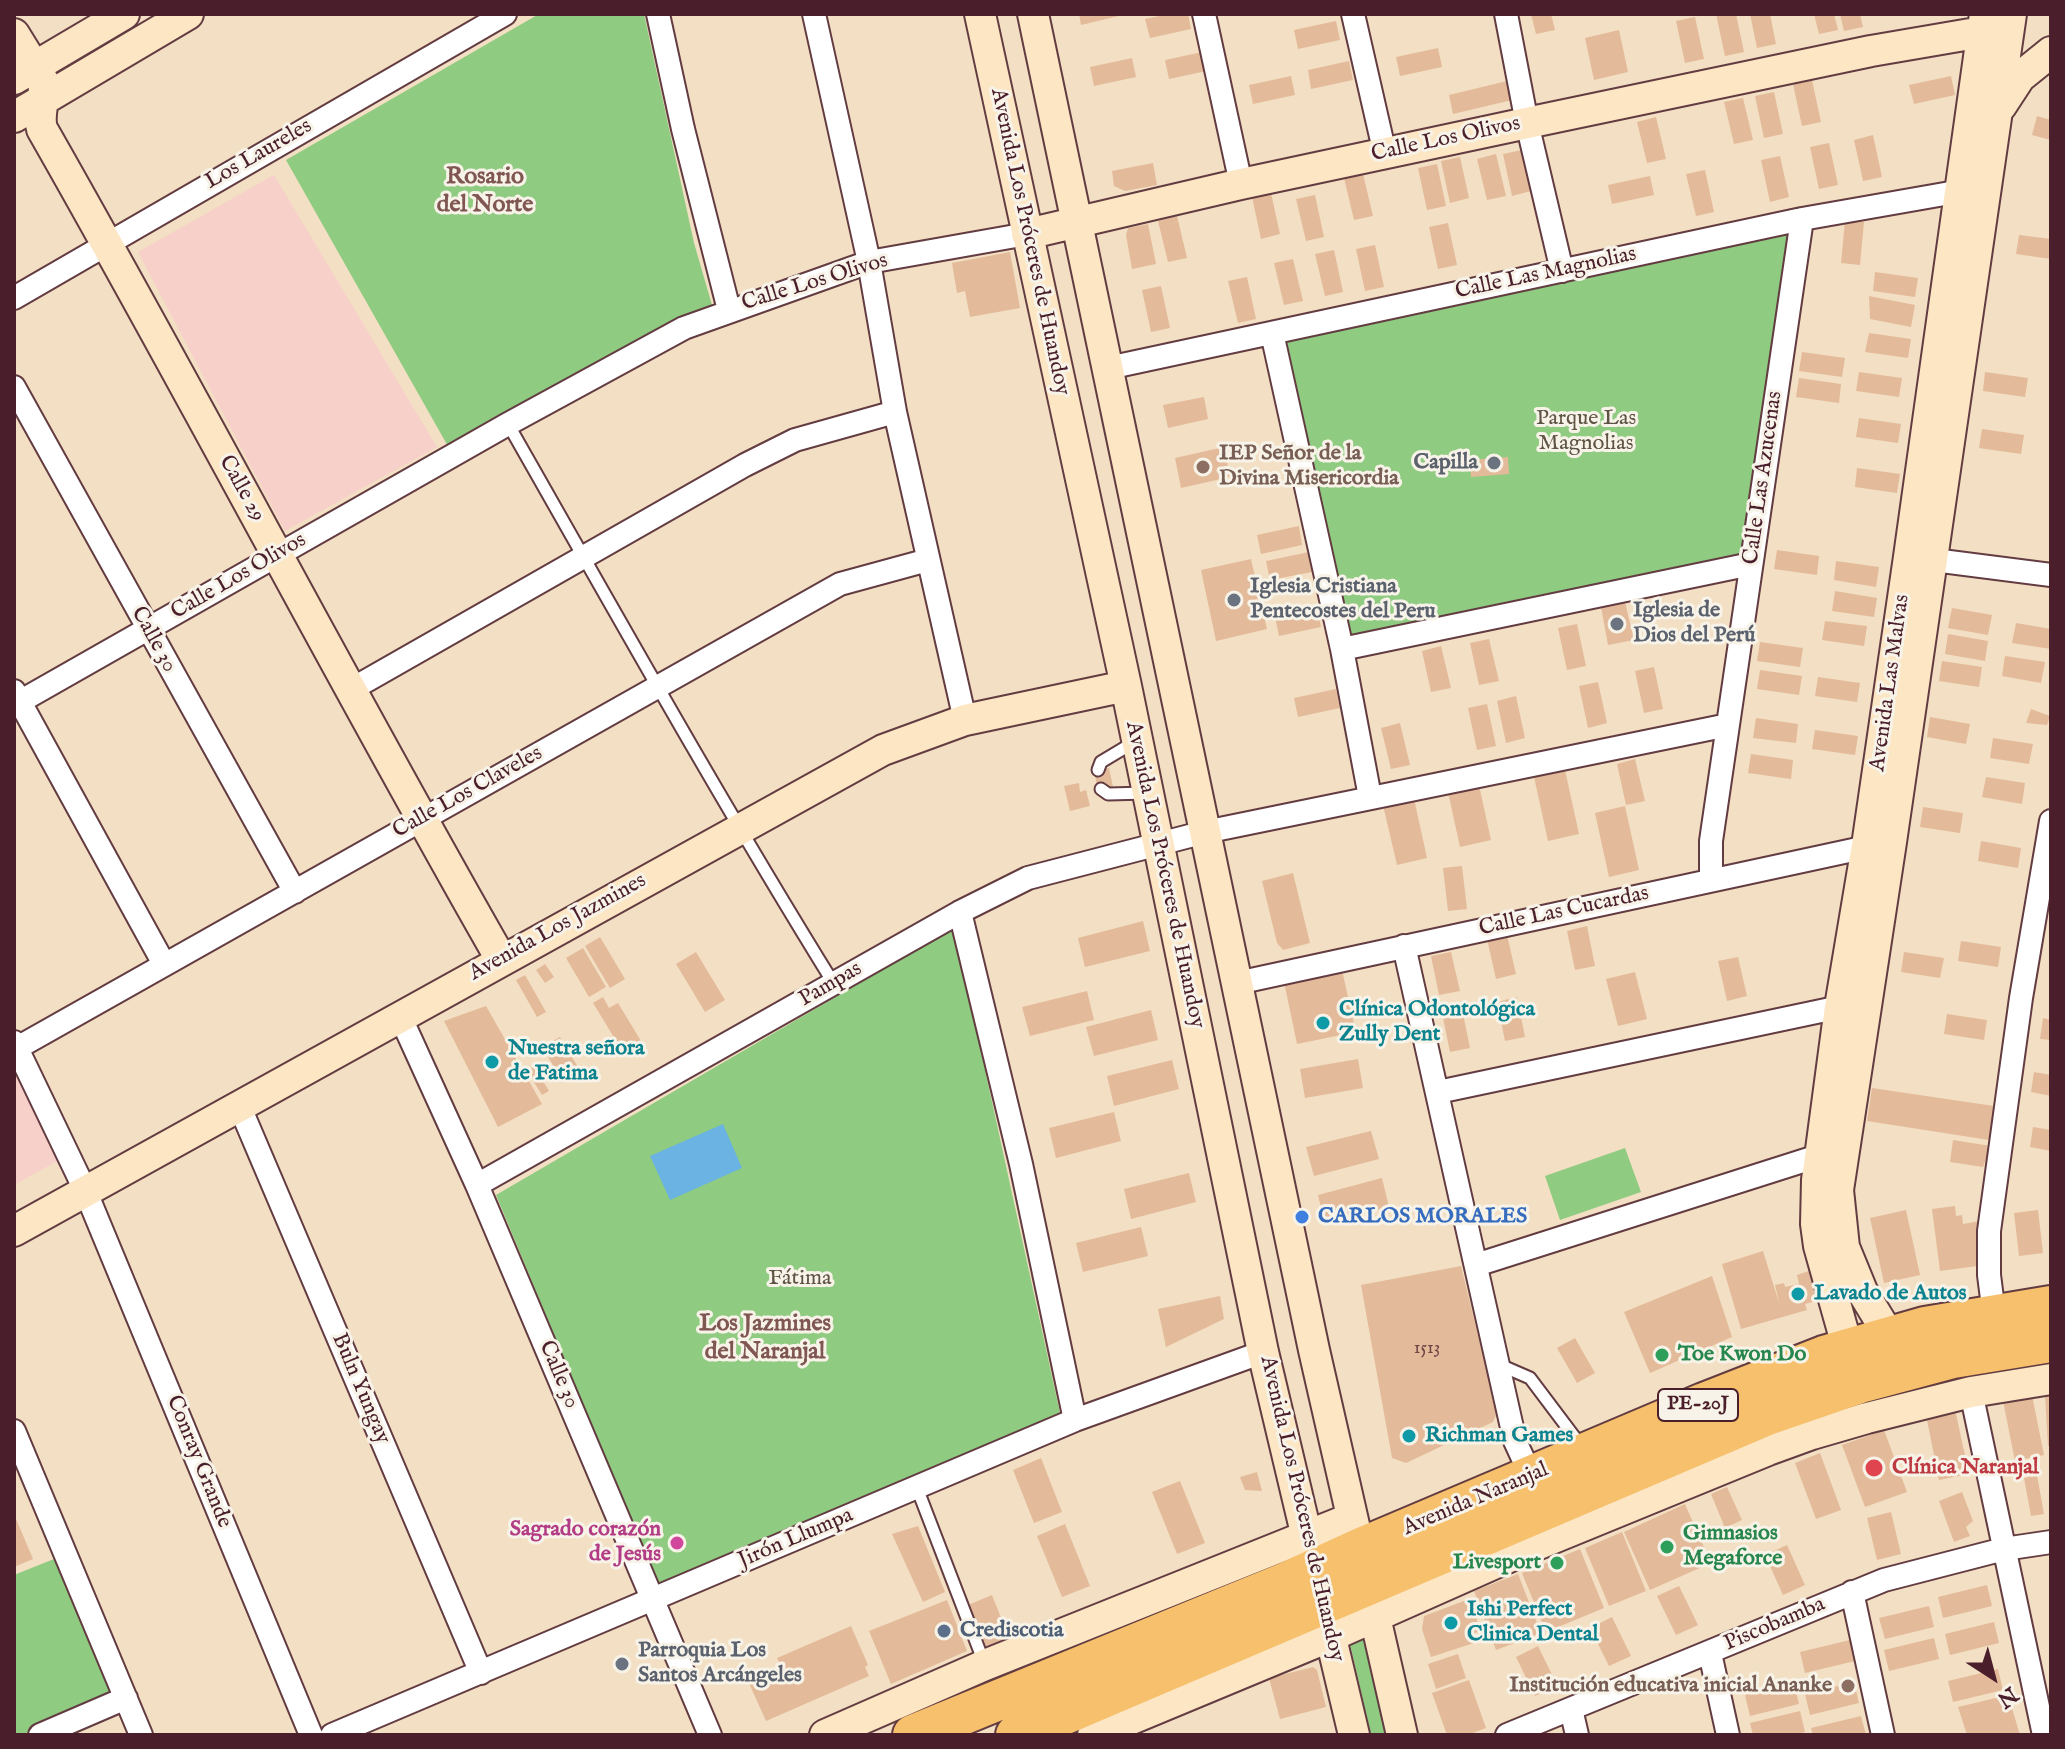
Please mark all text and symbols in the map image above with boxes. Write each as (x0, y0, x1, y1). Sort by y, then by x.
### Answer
street label: Avenida Los Próceres de Huandoy (984, 86, 1074, 398)
street label: Calle Los Olivos (1369, 111, 1523, 169)
street label: Los Laureles (201, 114, 317, 196)
district label: Rosario del Norte (437, 164, 533, 220)
street label: Calle Las Magnolias (1453, 242, 1639, 306)
street label: Calle Los Olivos (739, 248, 891, 318)
street label: Calle Las Azucenas (1739, 390, 1789, 566)
park label: Parque Las Magnolias (1536, 406, 1636, 458)
place label: IEP Señor de la Divina Misericordia (1219, 441, 1399, 492)
place label: Capilla (1413, 450, 1478, 476)
street label: Calle 29 (212, 451, 270, 527)
marker: Capilla (1485, 454, 1503, 472)
marker: IEP Señor de la Divina Misericordia (1194, 458, 1212, 476)
street label: Calle Los Olivos (167, 528, 311, 626)
place label: Iglesia Cristiana Pentecostes del Peru (1250, 574, 1436, 626)
marker: Iglesia Cristiana Pentecostes del Peru (1225, 591, 1243, 609)
street label: Avenida Las Malvas (1866, 593, 1916, 773)
place label: Iglesia de Dios del Perú (1633, 598, 1755, 650)
street label: Calle 30 (124, 603, 182, 677)
marker: Iglesia de Dios del Perú (1608, 615, 1626, 633)
street label: Avenida Los Próceres de Huandoy (1119, 719, 1209, 1031)
street label: Calle Los Claveles (389, 741, 547, 845)
street label: Avenida Los Jazmines (465, 868, 651, 988)
street label: Calle Las Cucardas (1477, 881, 1651, 943)
street label: Pampas (795, 957, 867, 1013)
place label: Clínica Odontológica Zully Dent (1339, 997, 1535, 1048)
marker: Clínica Odontológica Zully Dent (1314, 1014, 1332, 1032)
place label: Nuestra señora de Fatima (508, 1036, 645, 1088)
marker: Nuestra señora de Fatima (483, 1053, 501, 1071)
place label: CARLOS MORALES (1318, 1204, 1527, 1230)
marker: CARLOS MORALES (1293, 1208, 1311, 1226)
park label: Fátima (768, 1266, 832, 1292)
place label: Lavado de Autos (1814, 1281, 1966, 1307)
marker: Lavado de Autos (1789, 1285, 1807, 1303)
district label: Los Jazmines del Naranjal (699, 1311, 831, 1367)
street label: Buln Yungay (325, 1330, 395, 1448)
street label: Calle 30 (532, 1337, 584, 1413)
house number: 1513 (1414, 1338, 1440, 1360)
place label: Toe Kwon Do (1678, 1342, 1806, 1368)
marker: Toe Kwon Do (1653, 1346, 1671, 1364)
street label: Avenida Los Próceres de Huandoy (1253, 1354, 1349, 1664)
road number: PE-20J (1658, 1389, 1738, 1421)
street label: Conray Grande (159, 1392, 237, 1532)
place label: Richman Games (1425, 1423, 1573, 1449)
marker: Richman Games (1400, 1427, 1418, 1445)
place label: Clínica Naranjal (1892, 1455, 2039, 1481)
street label: Avenida Naranjal (1399, 1457, 1553, 1543)
marker: Clínica Naranjal (1863, 1457, 1885, 1479)
street label: Jirón Llumpa (734, 1503, 858, 1575)
place label: Sagrado corazón de Jesús (510, 1517, 661, 1568)
place label: Gimnasios Megaforce (1683, 1521, 1782, 1572)
marker: Sagrado corazón de Jesús (668, 1534, 686, 1552)
marker: Gimnasios Megaforce (1658, 1538, 1676, 1556)
place label: Livesport (1453, 1550, 1541, 1576)
marker: Livesport (1548, 1554, 1566, 1572)
street label: Piscobamba (1721, 1592, 1829, 1658)
place label: Ishi Perfect Clinica Dental (1467, 1597, 1598, 1648)
marker: Ishi Perfect Clinica Dental (1442, 1614, 1460, 1632)
place label: Crediscotia (960, 1618, 1063, 1644)
marker: Crediscotia (935, 1622, 953, 1640)
north arrow (1953, 1637, 2033, 1717)
place label: Parroquia Los Santos Arcángeles (638, 1638, 802, 1690)
marker: Parroquia Los Santos Arcángeles (613, 1655, 631, 1673)
place label: Institución educativa inicial Ananke (1509, 1673, 1832, 1699)
marker: Institución educativa inicial Ananke (1839, 1677, 1857, 1695)
text: N (1991, 1679, 2023, 1713)

